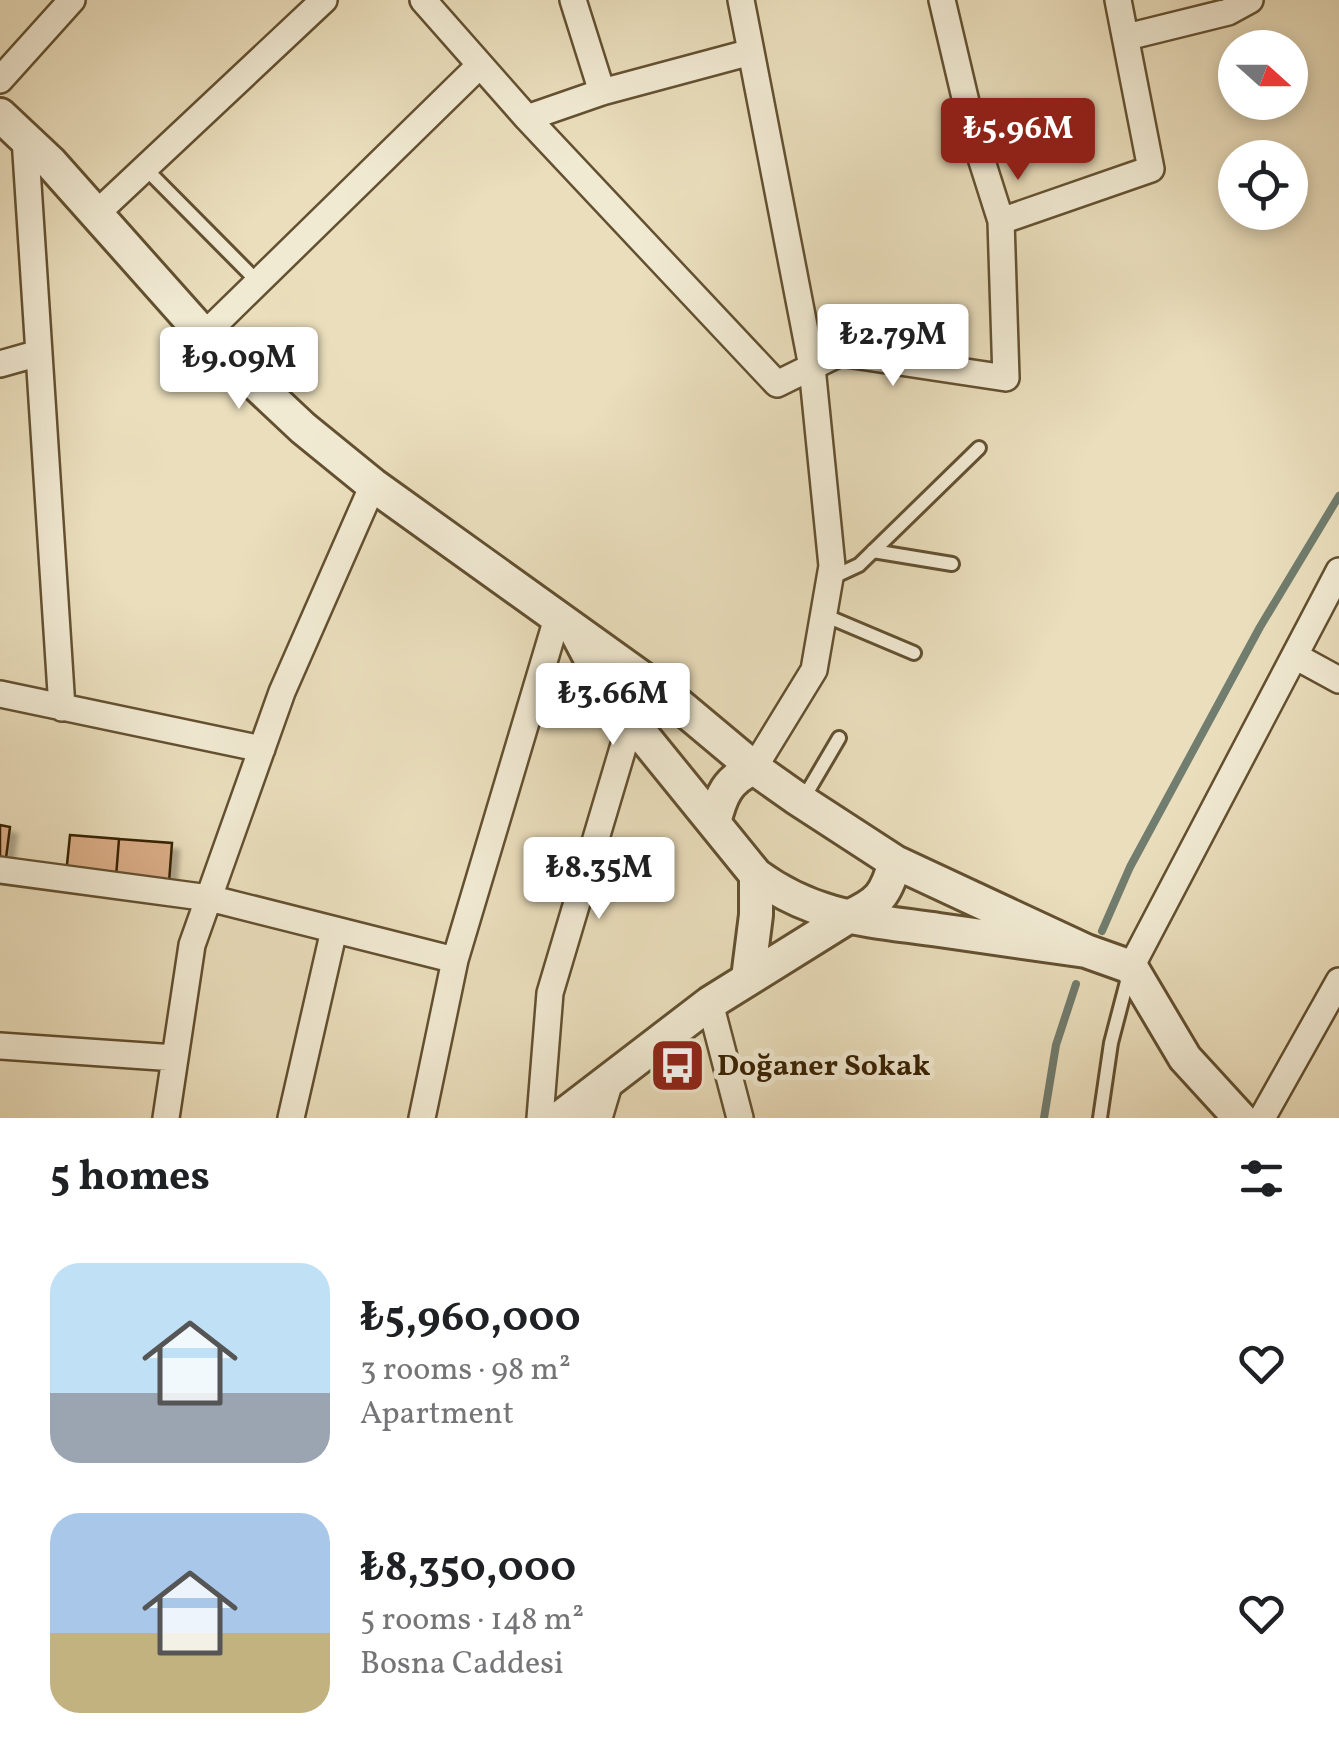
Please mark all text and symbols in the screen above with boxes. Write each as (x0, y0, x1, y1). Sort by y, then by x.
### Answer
north arrow (1218, 30, 1308, 120)
map controls (1218, 30, 1308, 230)
pin: ₺5.96M (937, 98, 1099, 183)
text: ₺5.96M (963, 108, 1073, 152)
button: locate (1218, 140, 1308, 230)
pin: ₺2.79M (812, 304, 974, 389)
text: ₺2.79M (840, 314, 946, 358)
pin: ₺9.09M (158, 327, 320, 412)
text: ₺9.09M (182, 337, 296, 381)
pin: ₺3.66M (532, 663, 694, 748)
text: ₺3.66M (558, 673, 668, 717)
pin: ₺8.35M (518, 837, 680, 922)
text: ₺8.35M (546, 847, 652, 891)
bus stop icon: Doğaner Sokak (648, 1035, 708, 1095)
place label: Doğaner Sokak (717, 1046, 930, 1088)
text: 5 homes (50, 1149, 210, 1208)
icon: filters (1234, 1151, 1289, 1206)
text: ₺5,960,000 (360, 1290, 581, 1349)
icon: home (130, 1303, 250, 1423)
icon: heart (1234, 1336, 1289, 1391)
text: 3 rooms · 98 m² (360, 1349, 571, 1393)
text: Apartment (360, 1393, 514, 1437)
text: ₺8,350,000 (360, 1540, 576, 1599)
icon: home (130, 1553, 250, 1673)
icon: heart (1234, 1586, 1289, 1641)
text: 5 rooms · 148 m² (360, 1599, 584, 1643)
text: Bosna Caddesi (360, 1643, 564, 1687)

